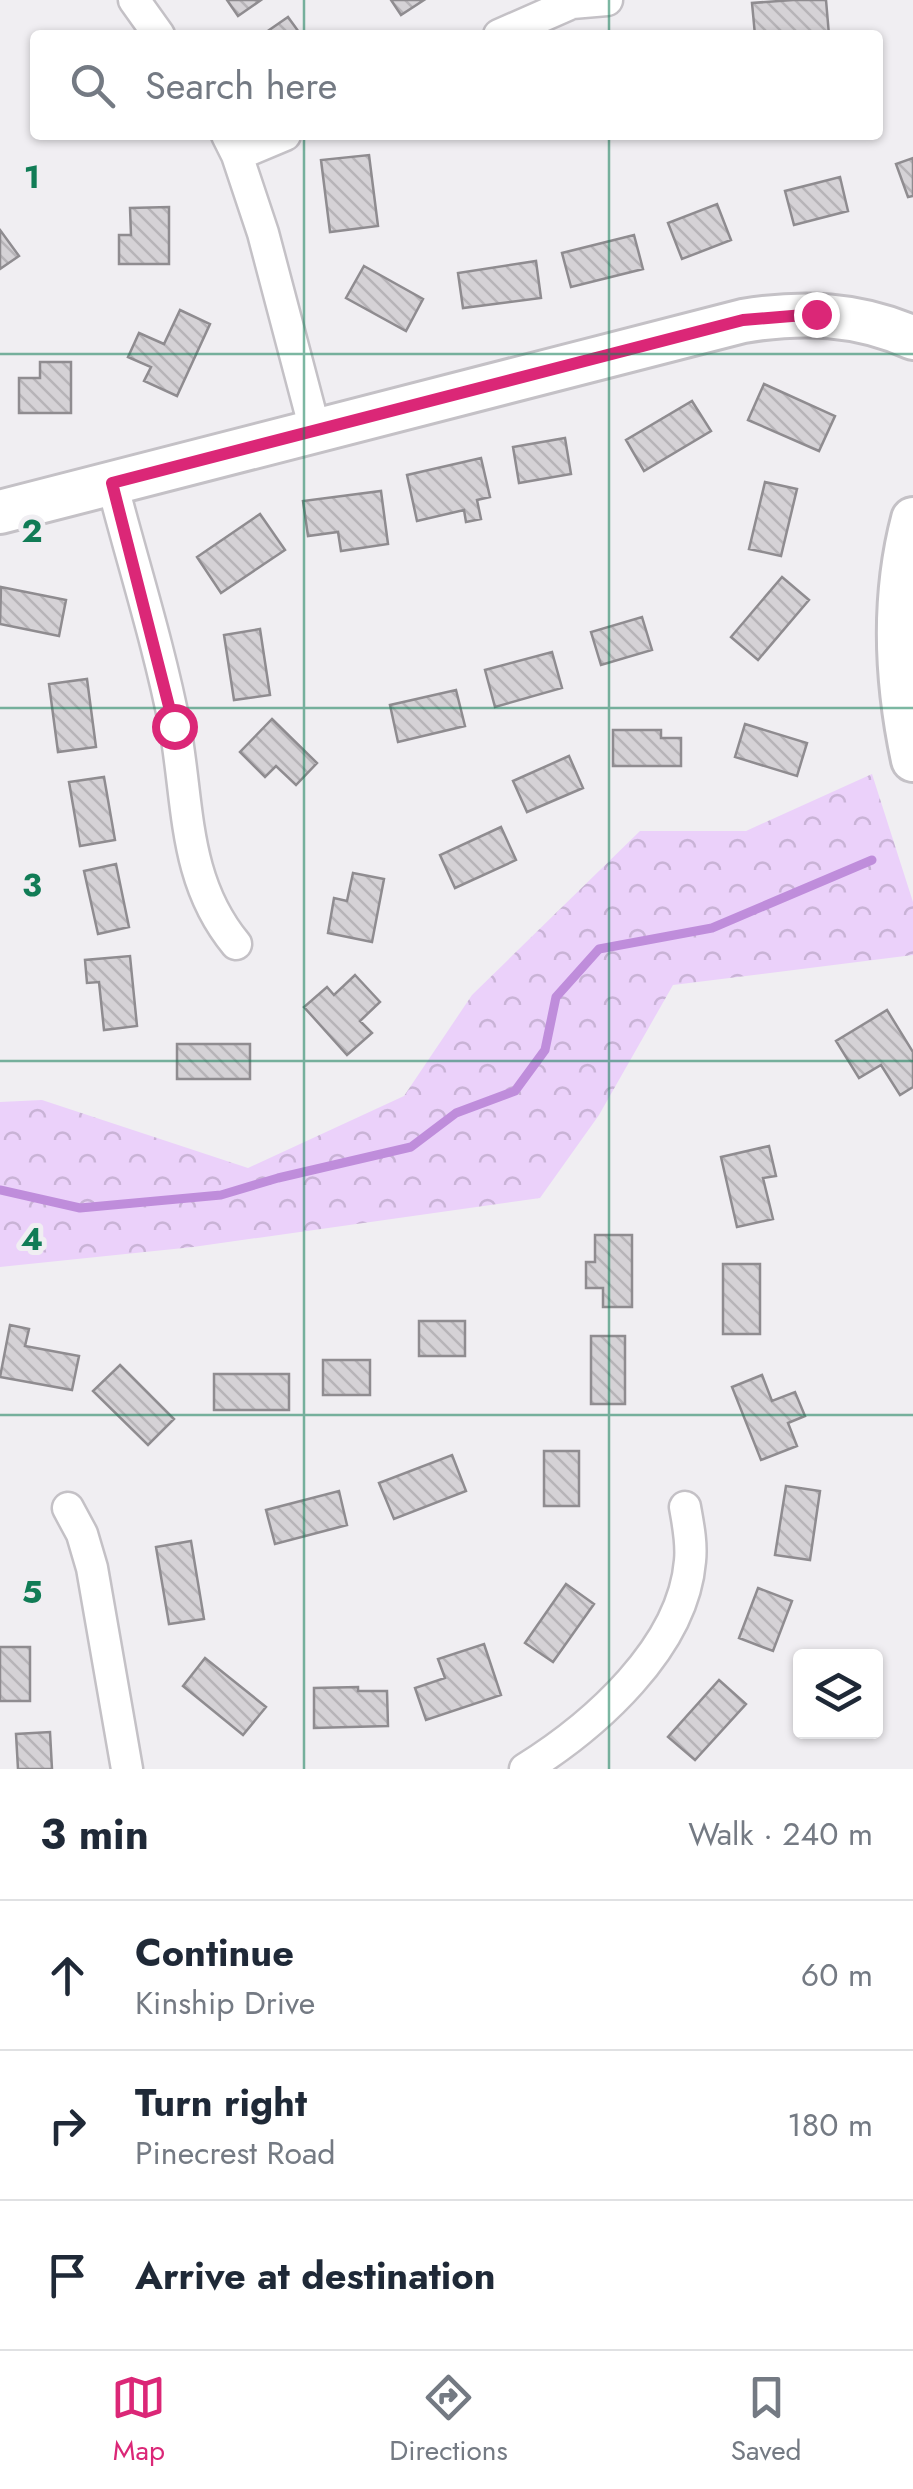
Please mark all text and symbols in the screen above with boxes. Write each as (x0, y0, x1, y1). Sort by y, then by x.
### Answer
search box (30, 30, 883, 140)
icon: search (65, 58, 120, 113)
text: Search here (145, 58, 337, 113)
text: 1 (24, 154, 40, 200)
route end (794, 292, 840, 338)
text: 2 (22, 508, 43, 554)
route start (152, 704, 198, 750)
text: 3 (22, 862, 42, 908)
text: 4 (21, 1216, 43, 1262)
text: 5 (22, 1569, 42, 1615)
map controls (793, 1649, 883, 1739)
button: layers (793, 1649, 883, 1739)
text: 3 min (40, 1804, 149, 1865)
text: Walk · 240 m (688, 1811, 873, 1857)
text: Continue (135, 1925, 294, 1980)
icon: ahead (40, 1948, 95, 2003)
text: 60 m (801, 1952, 873, 1998)
text: Kinship Drive (135, 1980, 315, 2026)
text: Turn right (135, 2075, 307, 2130)
icon: right (40, 2098, 95, 2153)
text: 180 m (787, 2102, 873, 2148)
text: Pinecrest Road (135, 2130, 336, 2176)
icon: arrive (40, 2248, 95, 2303)
text: Arrive at destination (135, 2248, 496, 2303)
tab: Map (111, 2370, 166, 2471)
tab: Directions (389, 2370, 508, 2471)
tab: Saved (731, 2370, 802, 2471)

